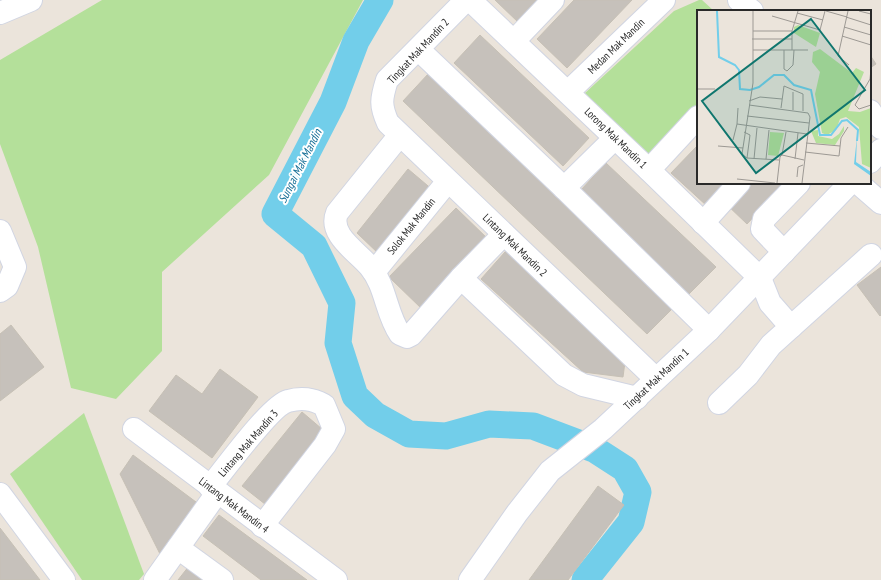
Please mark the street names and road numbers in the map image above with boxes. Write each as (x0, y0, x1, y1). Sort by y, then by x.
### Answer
street label: Tingkat Mak Mandin 2 (384, 15, 452, 87)
street label: Medan Mak Mandin (585, 15, 648, 77)
street label: Lorong Mak Mandin 1 (582, 105, 650, 171)
street label: Solok Mak Mandin (384, 195, 438, 257)
street label: Lintang Mak Mandin 2 (480, 211, 550, 279)
street label: Tingkat Mak Mandin 1 (620, 345, 692, 413)
street label: Lintang Mak Mandin 3 (215, 407, 281, 479)
street label: Lintang Mak Mandin 4 (196, 474, 272, 536)

